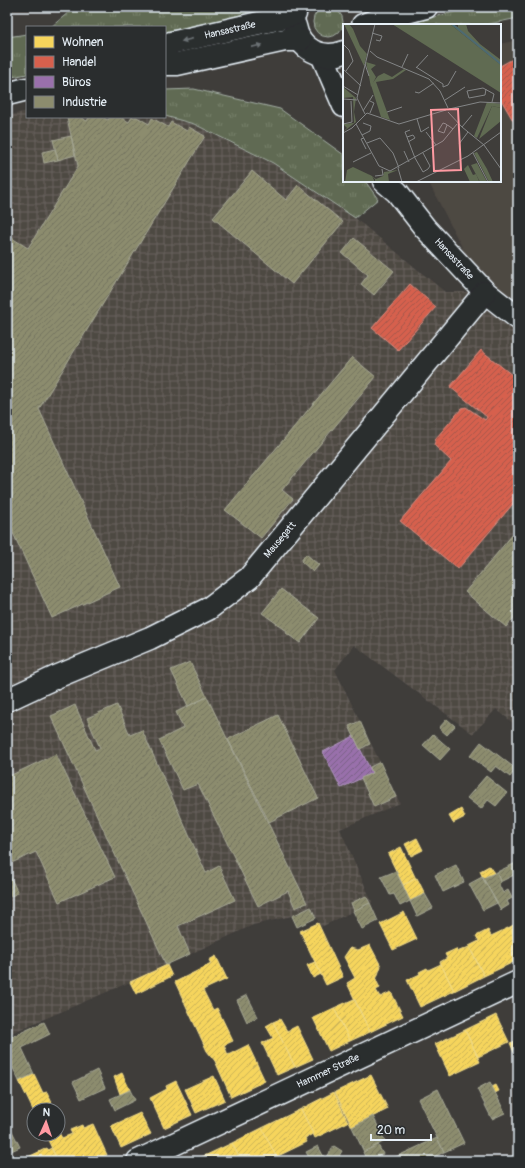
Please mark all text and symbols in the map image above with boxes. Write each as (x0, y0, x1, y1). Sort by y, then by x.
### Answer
street label: Hansastraße (203, 18, 257, 42)
inset map (343, 24, 501, 182)
legend (26, 26, 166, 118)
text: Wohnen (62, 35, 104, 50)
one-way arrow (181, 37, 194, 43)
one-way arrow (251, 43, 263, 49)
text: Handel (62, 55, 97, 70)
text: Büros (62, 75, 91, 90)
text: Industrie (62, 95, 107, 110)
street label: Hansastraße (432, 236, 476, 282)
street label: Mausegatt (261, 519, 299, 561)
street label: Hammer Straße (295, 1051, 361, 1091)
north arrow (26, 1102, 66, 1142)
text: N (42, 1106, 51, 1119)
scale bar (371, 1116, 431, 1142)
text: 20 m (377, 1123, 406, 1138)

